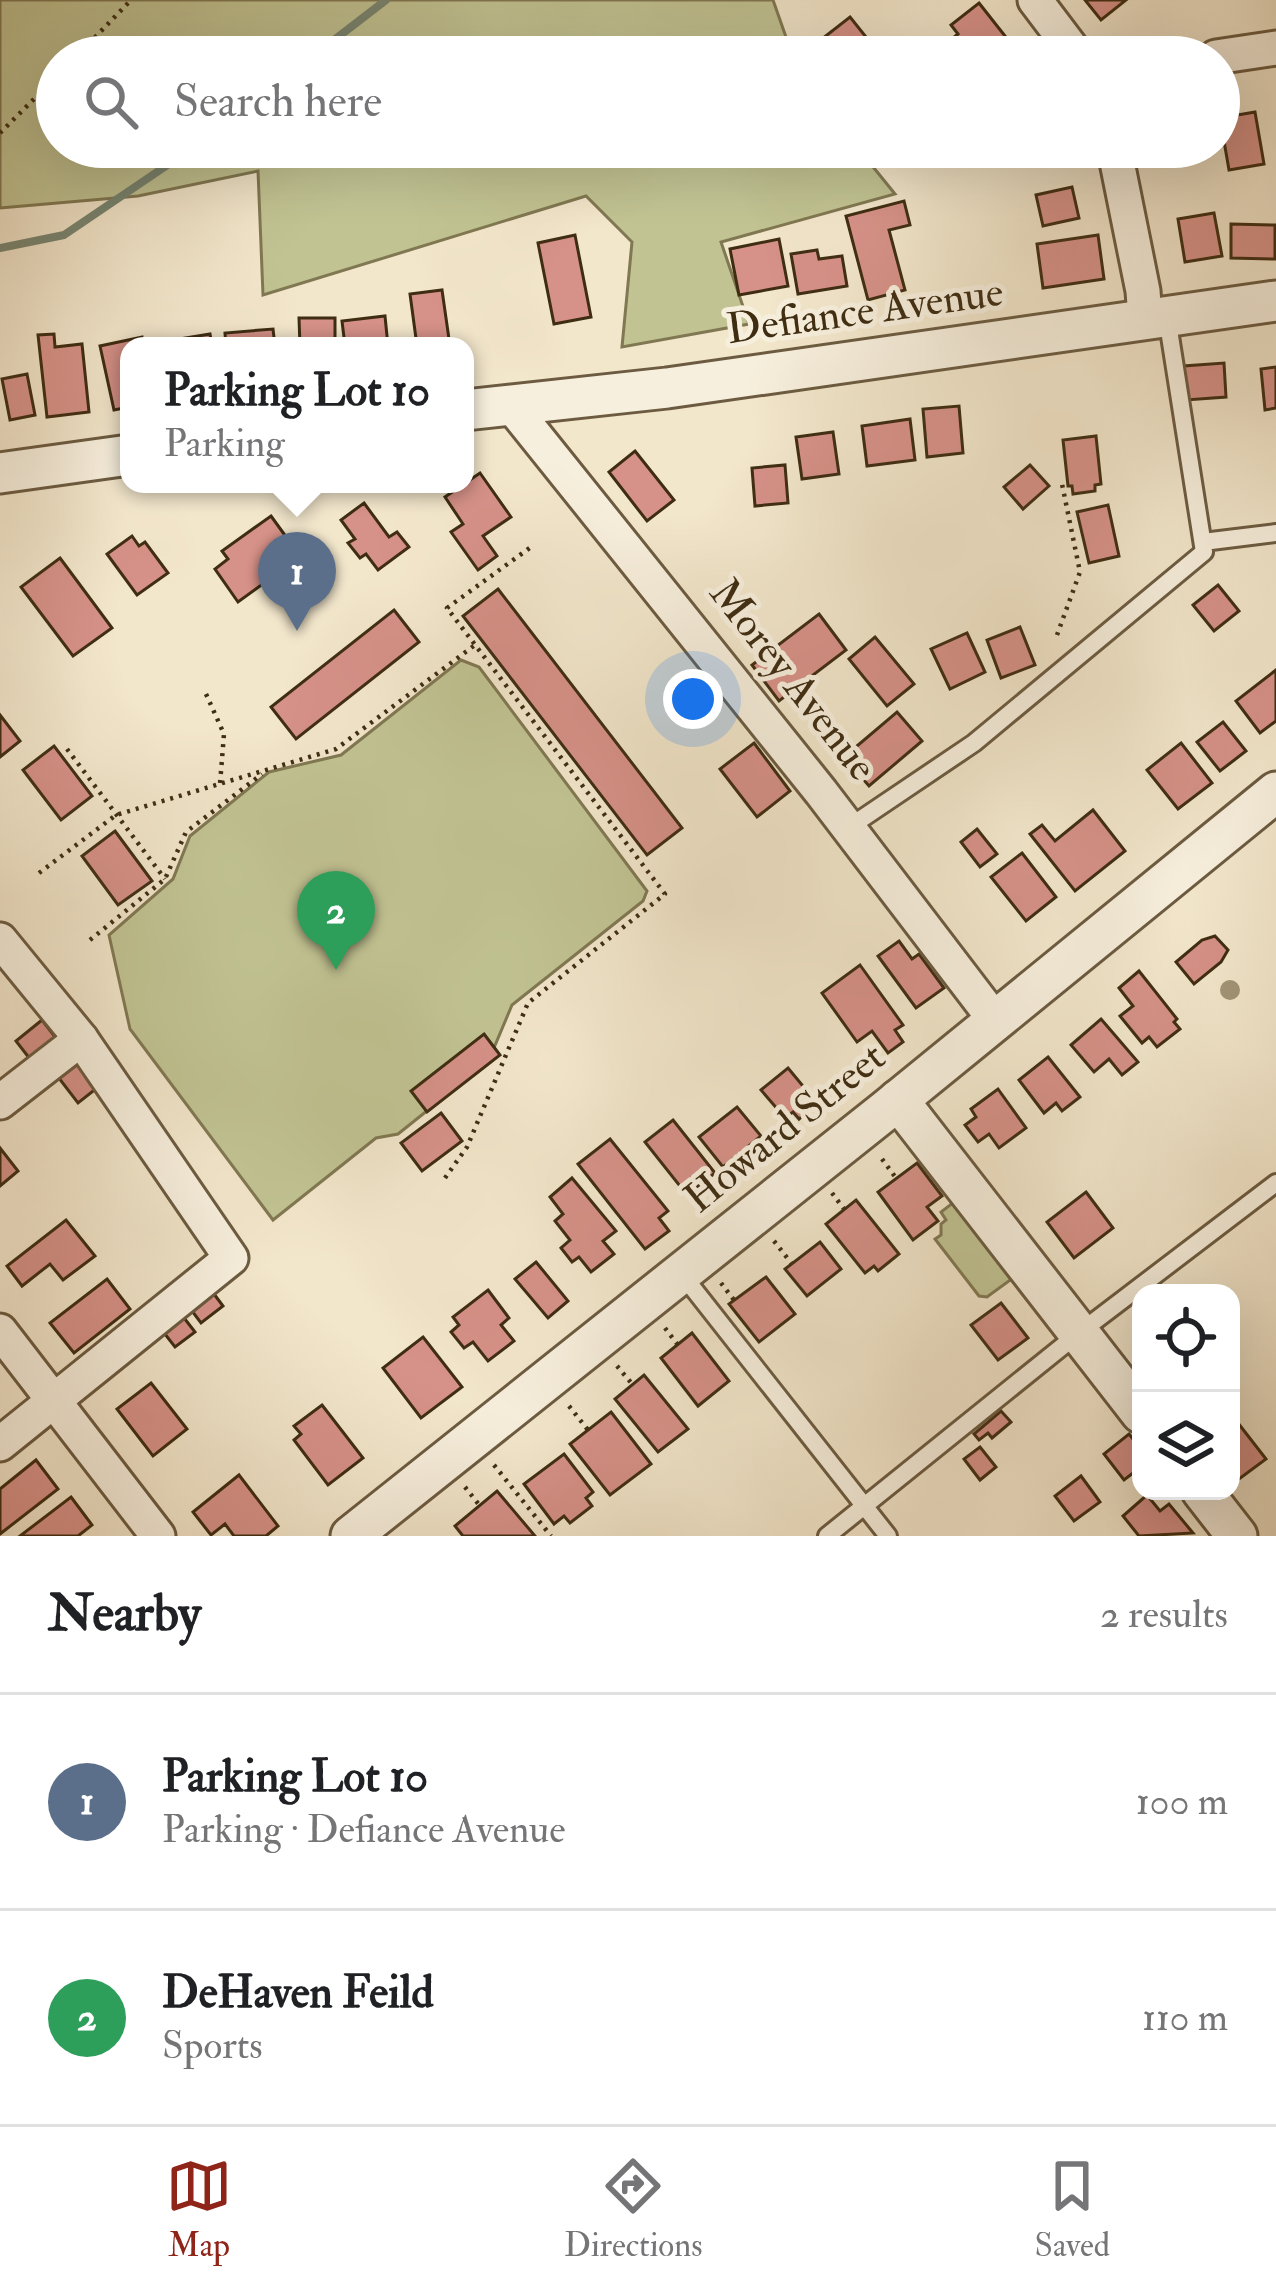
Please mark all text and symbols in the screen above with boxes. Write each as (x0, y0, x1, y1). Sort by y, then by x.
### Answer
search box (36, 36, 1240, 168)
icon: search (78, 69, 144, 135)
text: Search here (174, 74, 382, 130)
street label: Defiance Avenue (723, 266, 1007, 356)
popup (120, 337, 474, 493)
text: Parking Lot 10 (164, 363, 430, 419)
text: Parking (164, 419, 285, 468)
pin: 1 (258, 532, 336, 631)
street label: Morey Avenue (698, 569, 888, 791)
your location (663, 669, 723, 729)
pin: 2 (297, 871, 375, 970)
street label: Howard Street (674, 1031, 896, 1225)
map controls (1132, 1284, 1240, 1500)
button: locate (1132, 1284, 1240, 1392)
button: layers (1132, 1392, 1240, 1500)
text: Nearby (48, 1582, 201, 1646)
text: 2 results (1100, 1590, 1228, 1639)
text: Parking Lot 10 (162, 1749, 428, 1805)
text: 1 (80, 1777, 94, 1826)
text: 100 m (1136, 1777, 1228, 1826)
text: Parking · Defiance Avenue (162, 1805, 565, 1854)
text: DeHaven Feild (162, 1965, 434, 2021)
text: 2 (77, 1993, 97, 2042)
text: 110 m (1142, 1993, 1228, 2042)
text: Sports (162, 2021, 263, 2070)
tab: Map (166, 2153, 232, 2266)
tab: Directions (564, 2153, 703, 2266)
tab: Saved (1035, 2153, 1110, 2266)

